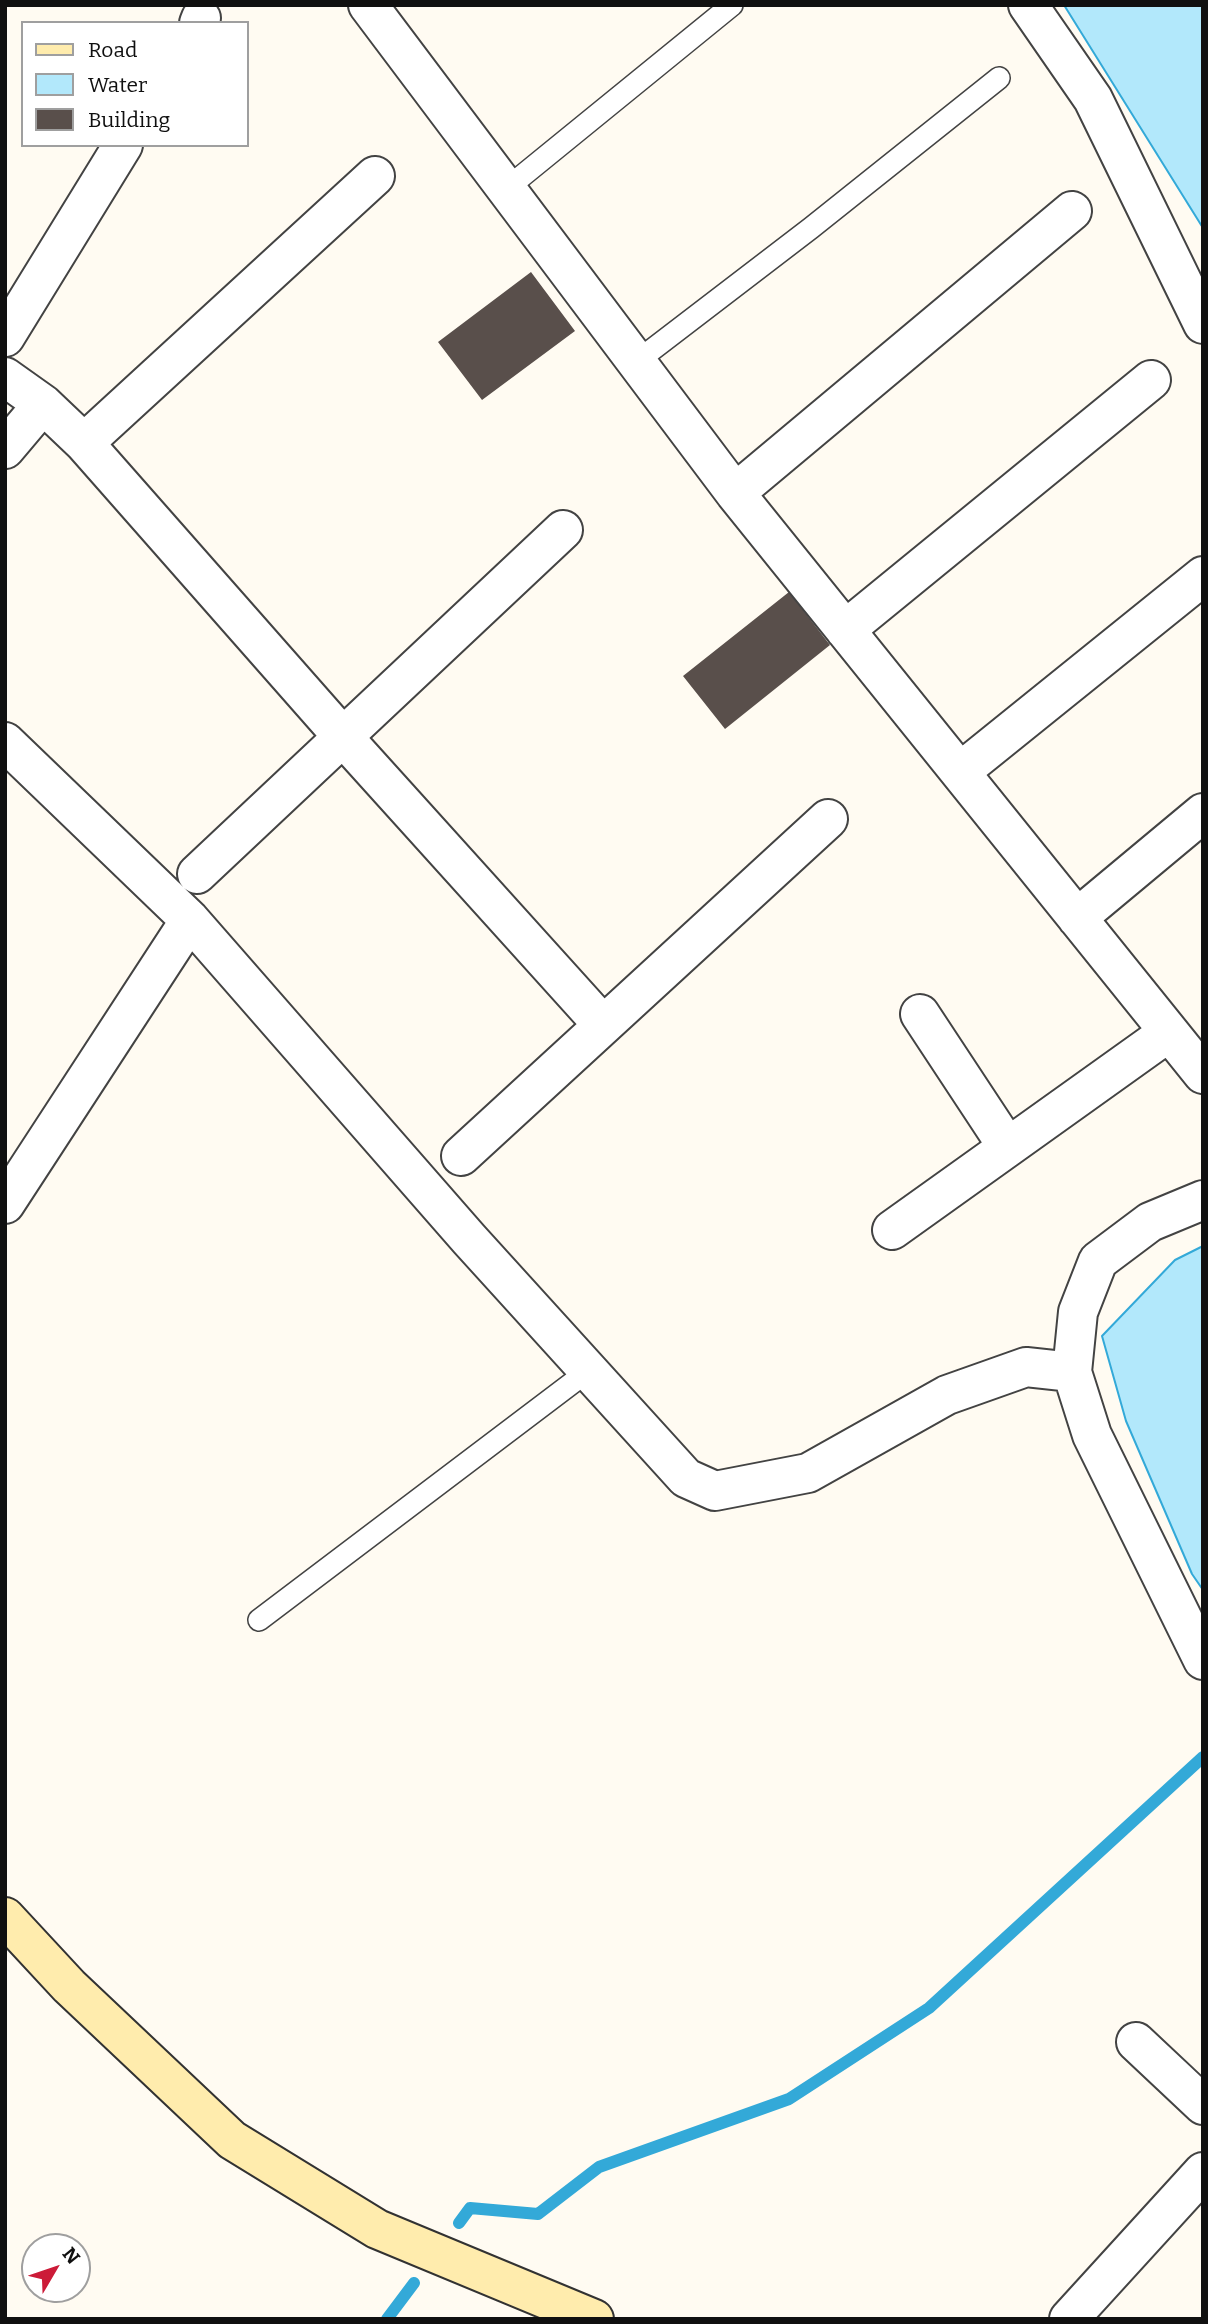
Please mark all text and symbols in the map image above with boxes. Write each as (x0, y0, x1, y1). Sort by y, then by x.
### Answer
legend (21, 21, 248, 147)
text: Road (88, 37, 137, 63)
text: Water (88, 72, 147, 98)
text: Building (88, 107, 170, 133)
north arrow (21, 2233, 91, 2303)
text: N (58, 2243, 85, 2269)

